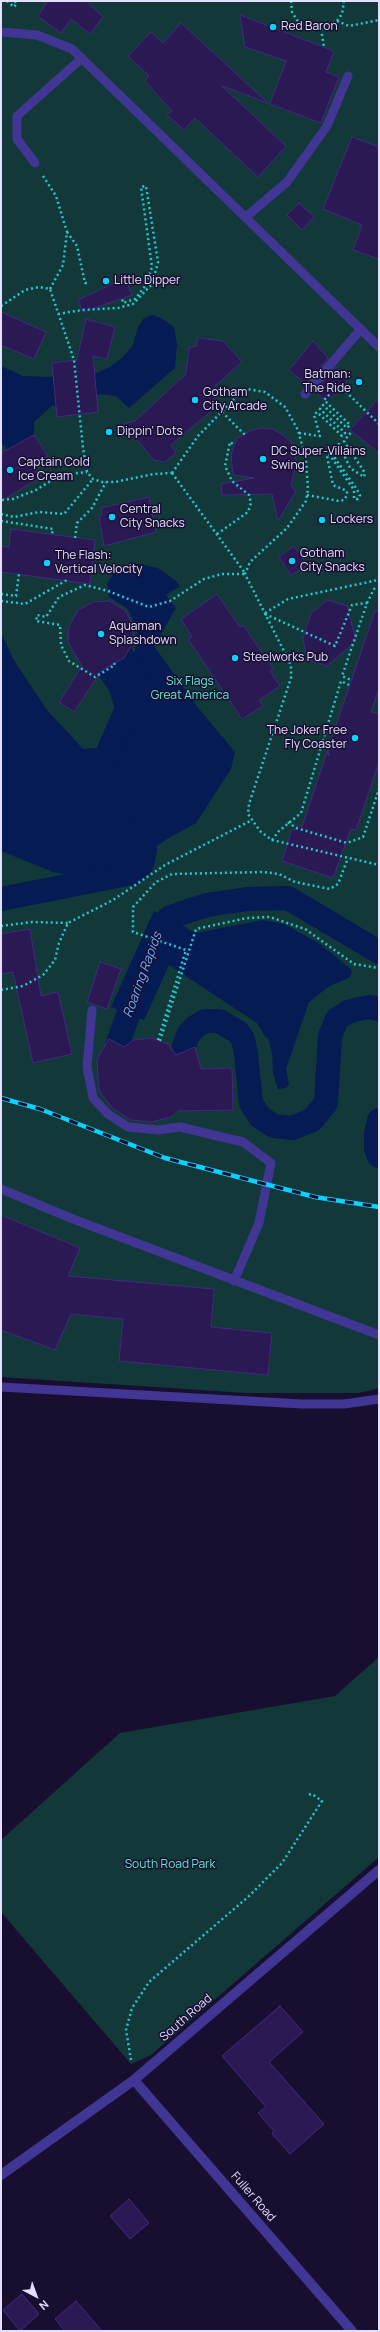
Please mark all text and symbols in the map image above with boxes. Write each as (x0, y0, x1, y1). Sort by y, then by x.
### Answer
place label: Red Baron (281, 20, 338, 34)
marker: Red Baron (268, 22, 278, 32)
place label: Little Dipper (114, 274, 180, 288)
marker: Little Dipper (101, 276, 111, 286)
place label: Batman: The Ride (303, 368, 351, 396)
marker: Batman: The Ride (354, 377, 364, 387)
place label: Gotham City Arcade (203, 386, 267, 414)
marker: Gotham City Arcade (190, 395, 200, 405)
place label: Dippin' Dots (117, 425, 183, 439)
marker: Dippin' Dots (104, 427, 114, 437)
place label: DC Super-Villains Swing (271, 445, 366, 473)
marker: DC Super-Villains Swing (258, 454, 268, 464)
place label: Captain Cold Ice Cream (18, 456, 90, 484)
marker: Captain Cold Ice Cream (5, 465, 15, 475)
place label: Central City Snacks (120, 503, 185, 531)
marker: Central City Snacks (107, 512, 117, 522)
place label: Lockers (330, 513, 373, 527)
marker: Lockers (317, 515, 327, 525)
place label: Gotham City Snacks (300, 547, 365, 575)
place label: The Flash: Vertical Velocity (55, 549, 143, 577)
marker: Gotham City Snacks (287, 556, 297, 566)
marker: The Flash: Vertical Velocity (42, 558, 52, 568)
place label: Aquaman Splashdown (109, 620, 177, 648)
marker: Aquaman Splashdown (96, 629, 106, 639)
place label: Steelworks Pub (243, 651, 328, 665)
marker: Steelworks Pub (230, 653, 240, 663)
park label: Six Flags Great America (151, 675, 229, 703)
place label: The Joker Free Fly Coaster (267, 724, 347, 752)
marker: The Joker Free Fly Coaster (350, 733, 360, 743)
water label: Roaring Rapids (120, 930, 166, 1020)
park label: South Road Park (125, 1858, 215, 1872)
street label: South Road (157, 1991, 215, 2045)
street label: Fuller Road (228, 2169, 278, 2225)
north arrow (16, 2276, 56, 2316)
text: N (36, 2297, 52, 2314)

